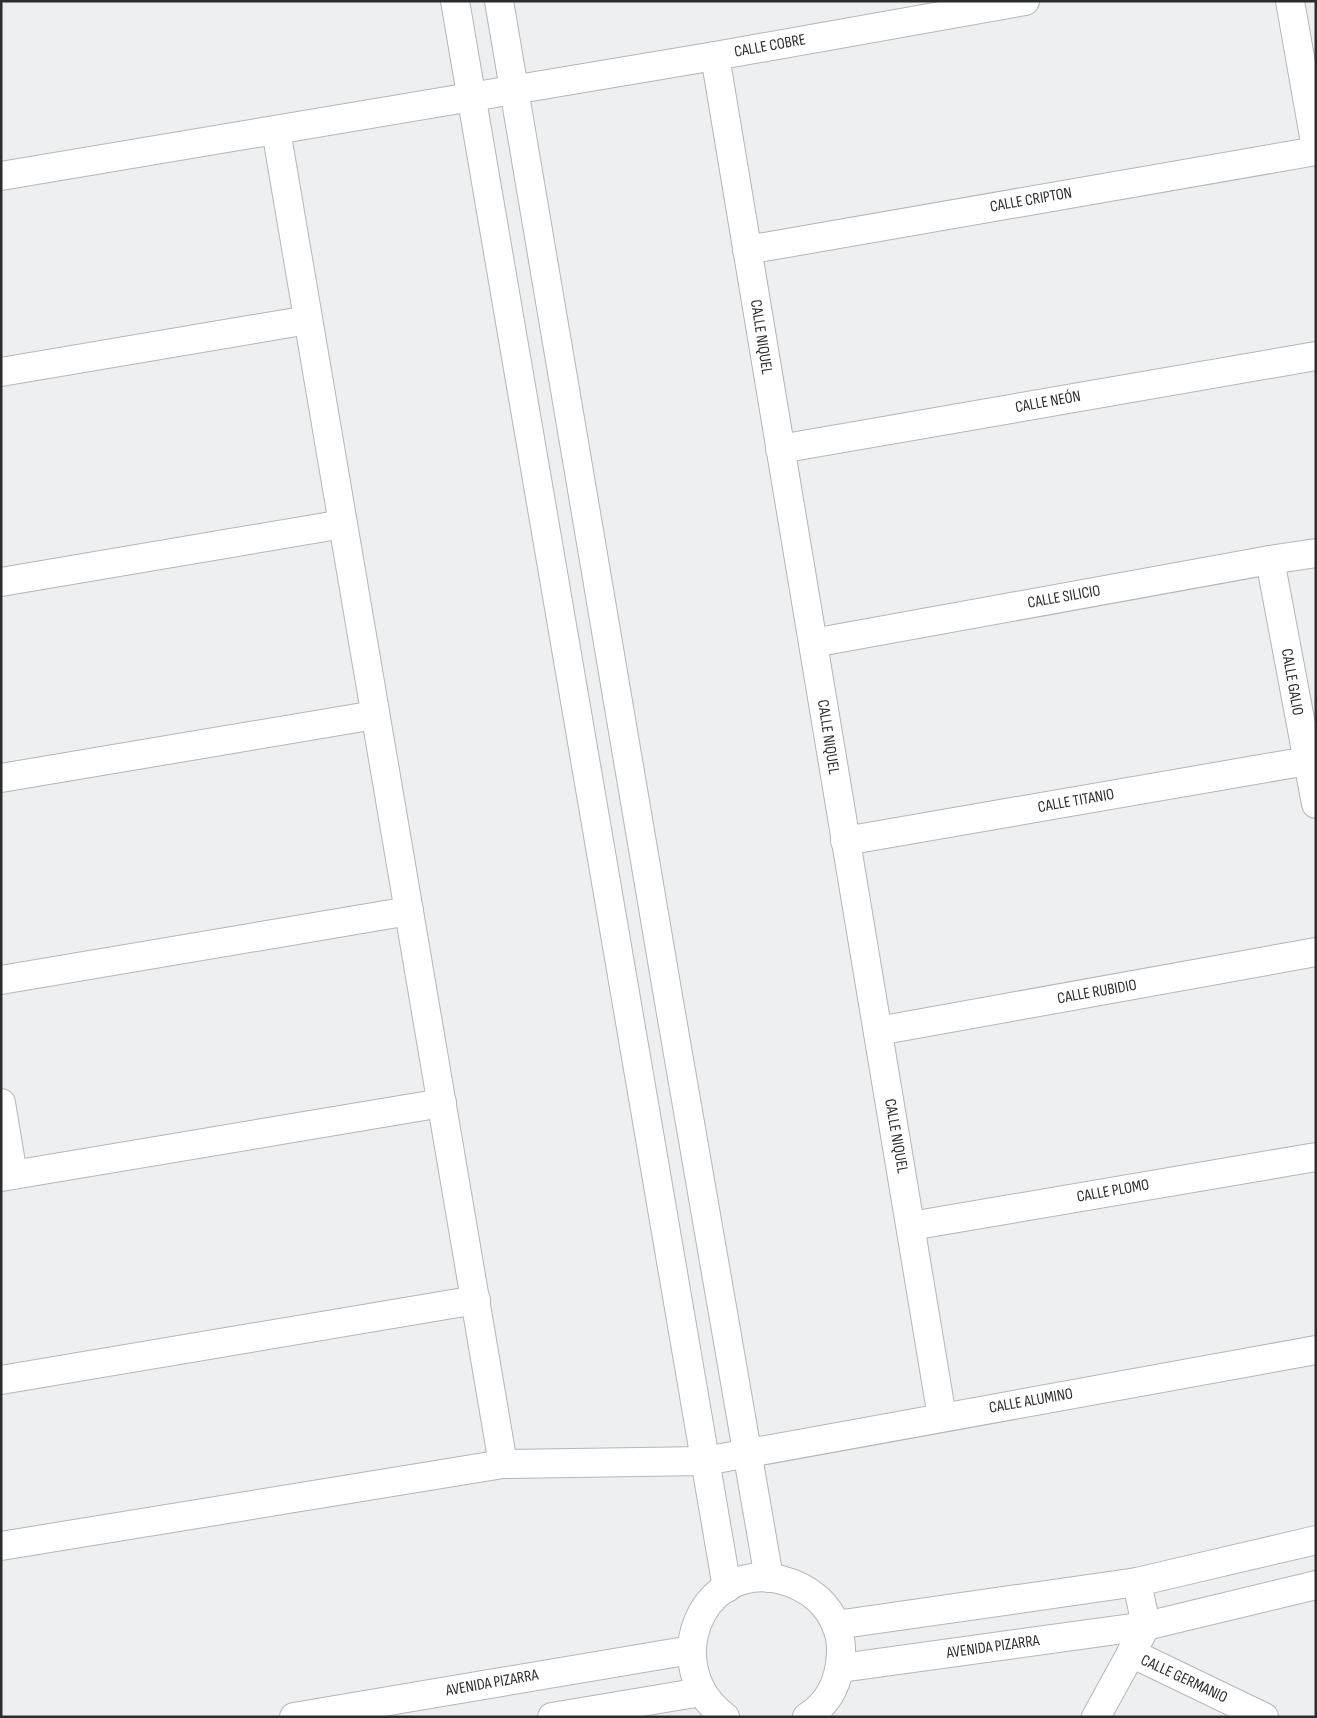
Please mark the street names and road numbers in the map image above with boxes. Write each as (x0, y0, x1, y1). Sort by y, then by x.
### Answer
street label: CALLE COBRE (733, 30, 807, 62)
street label: CALLE CRIPTON (988, 183, 1074, 217)
street label: CALLE NIQUEL (746, 298, 776, 376)
street label: CALLE NEÓN (1014, 387, 1082, 417)
street label: CALLE SILICIO (1026, 581, 1102, 613)
street label: CALLE GALIO (1277, 647, 1307, 717)
street label: CALLE NIQUEL (813, 698, 843, 776)
street label: CALLE TITANIO (1036, 785, 1116, 817)
street label: CALLE RUBIDIO (1056, 976, 1138, 1008)
street label: CALLE NIQUEL (880, 1097, 912, 1175)
street label: CALLE PLOMO (1075, 1175, 1151, 1207)
street label: CALLE ALUMINO (988, 1384, 1075, 1418)
street label: AVENIDA PIZARRA (944, 1631, 1041, 1663)
street label: CALLE GERMANIO (1138, 1651, 1230, 1707)
street label: AVENIDA PIZARRA (443, 1665, 540, 1701)

